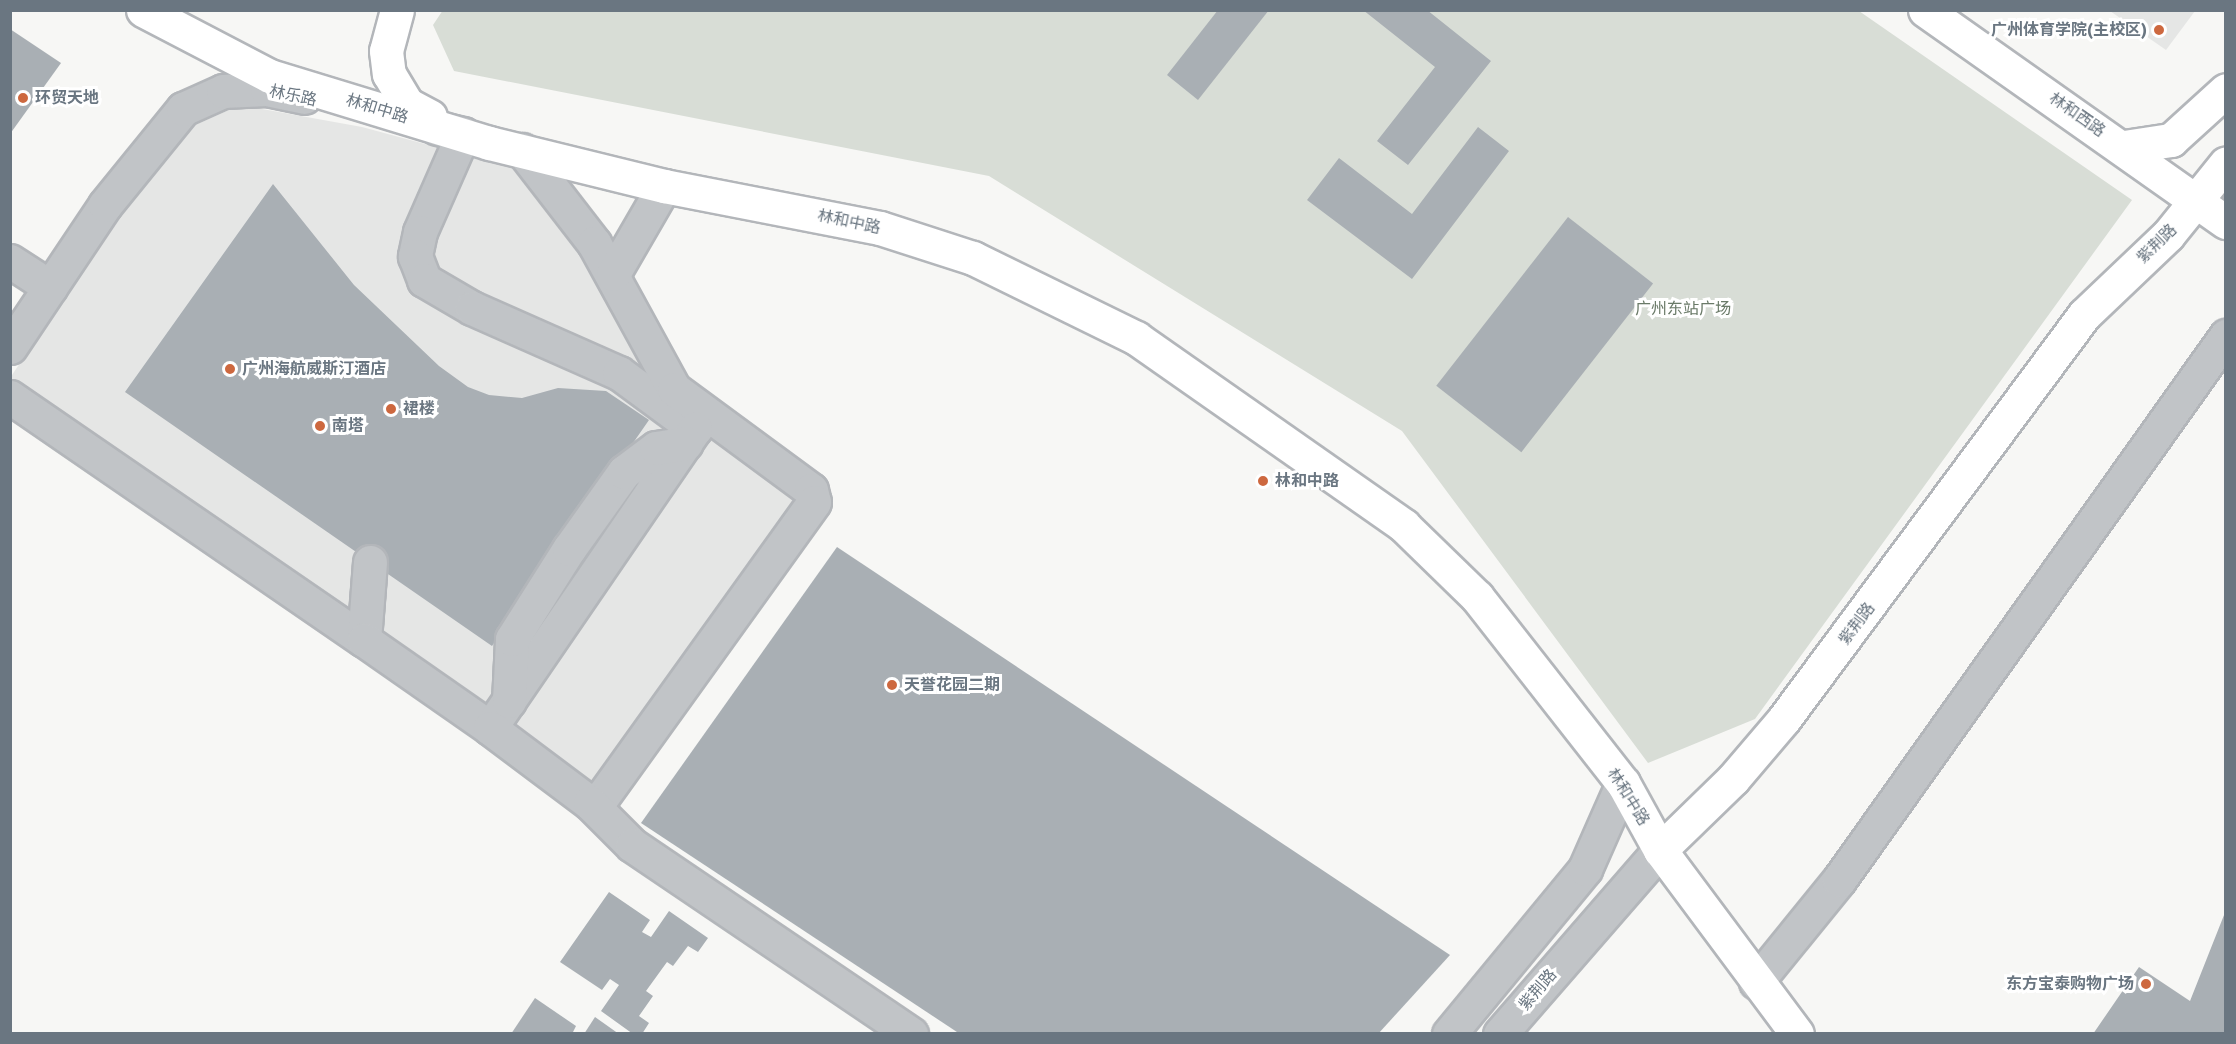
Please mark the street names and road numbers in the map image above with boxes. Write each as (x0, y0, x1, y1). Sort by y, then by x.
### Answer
street label: 林乐路 (268, 82, 318, 110)
street label: 林和西路 (2045, 89, 2109, 141)
street label: 林和中路 (344, 90, 410, 128)
street label: 林和中路 (816, 206, 882, 238)
street label: 紫荆路 (2133, 220, 2181, 268)
street label: 紫荆路 (1835, 599, 1879, 649)
street label: 林和中路 (1603, 765, 1653, 829)
street label: 紫荆路 (1515, 966, 1561, 1014)

